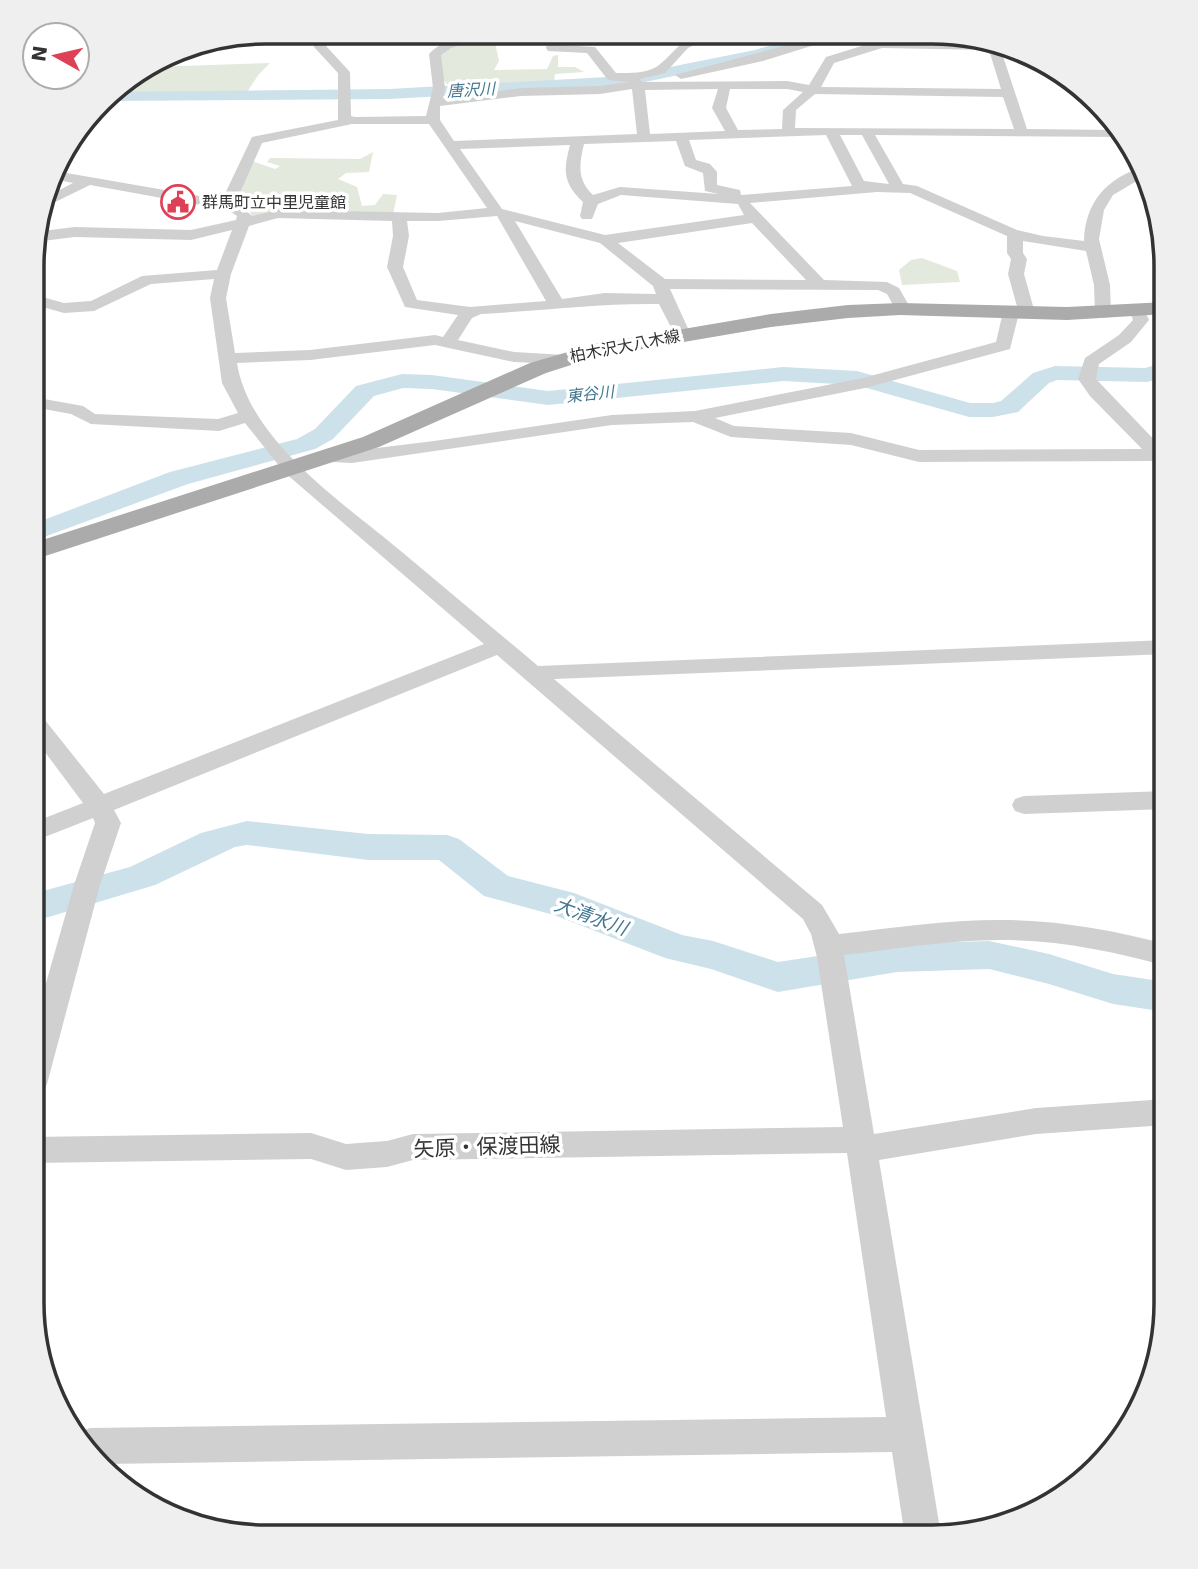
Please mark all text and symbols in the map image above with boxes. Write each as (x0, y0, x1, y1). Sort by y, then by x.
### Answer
north arrow (21, 21, 91, 91)
text: N (27, 44, 51, 63)
water label: 唐沢川 (447, 79, 497, 101)
public building icon: 群馬町立中里児童館 (159, 183, 197, 221)
place label: 群馬町立中里児童館 (202, 193, 346, 212)
street label: 柏木沢大八木線 (568, 326, 682, 366)
water label: 東谷川 (565, 382, 617, 406)
water label: 大清水川 (552, 893, 632, 940)
street label: 矢原・保渡田線 (413, 1132, 561, 1162)

